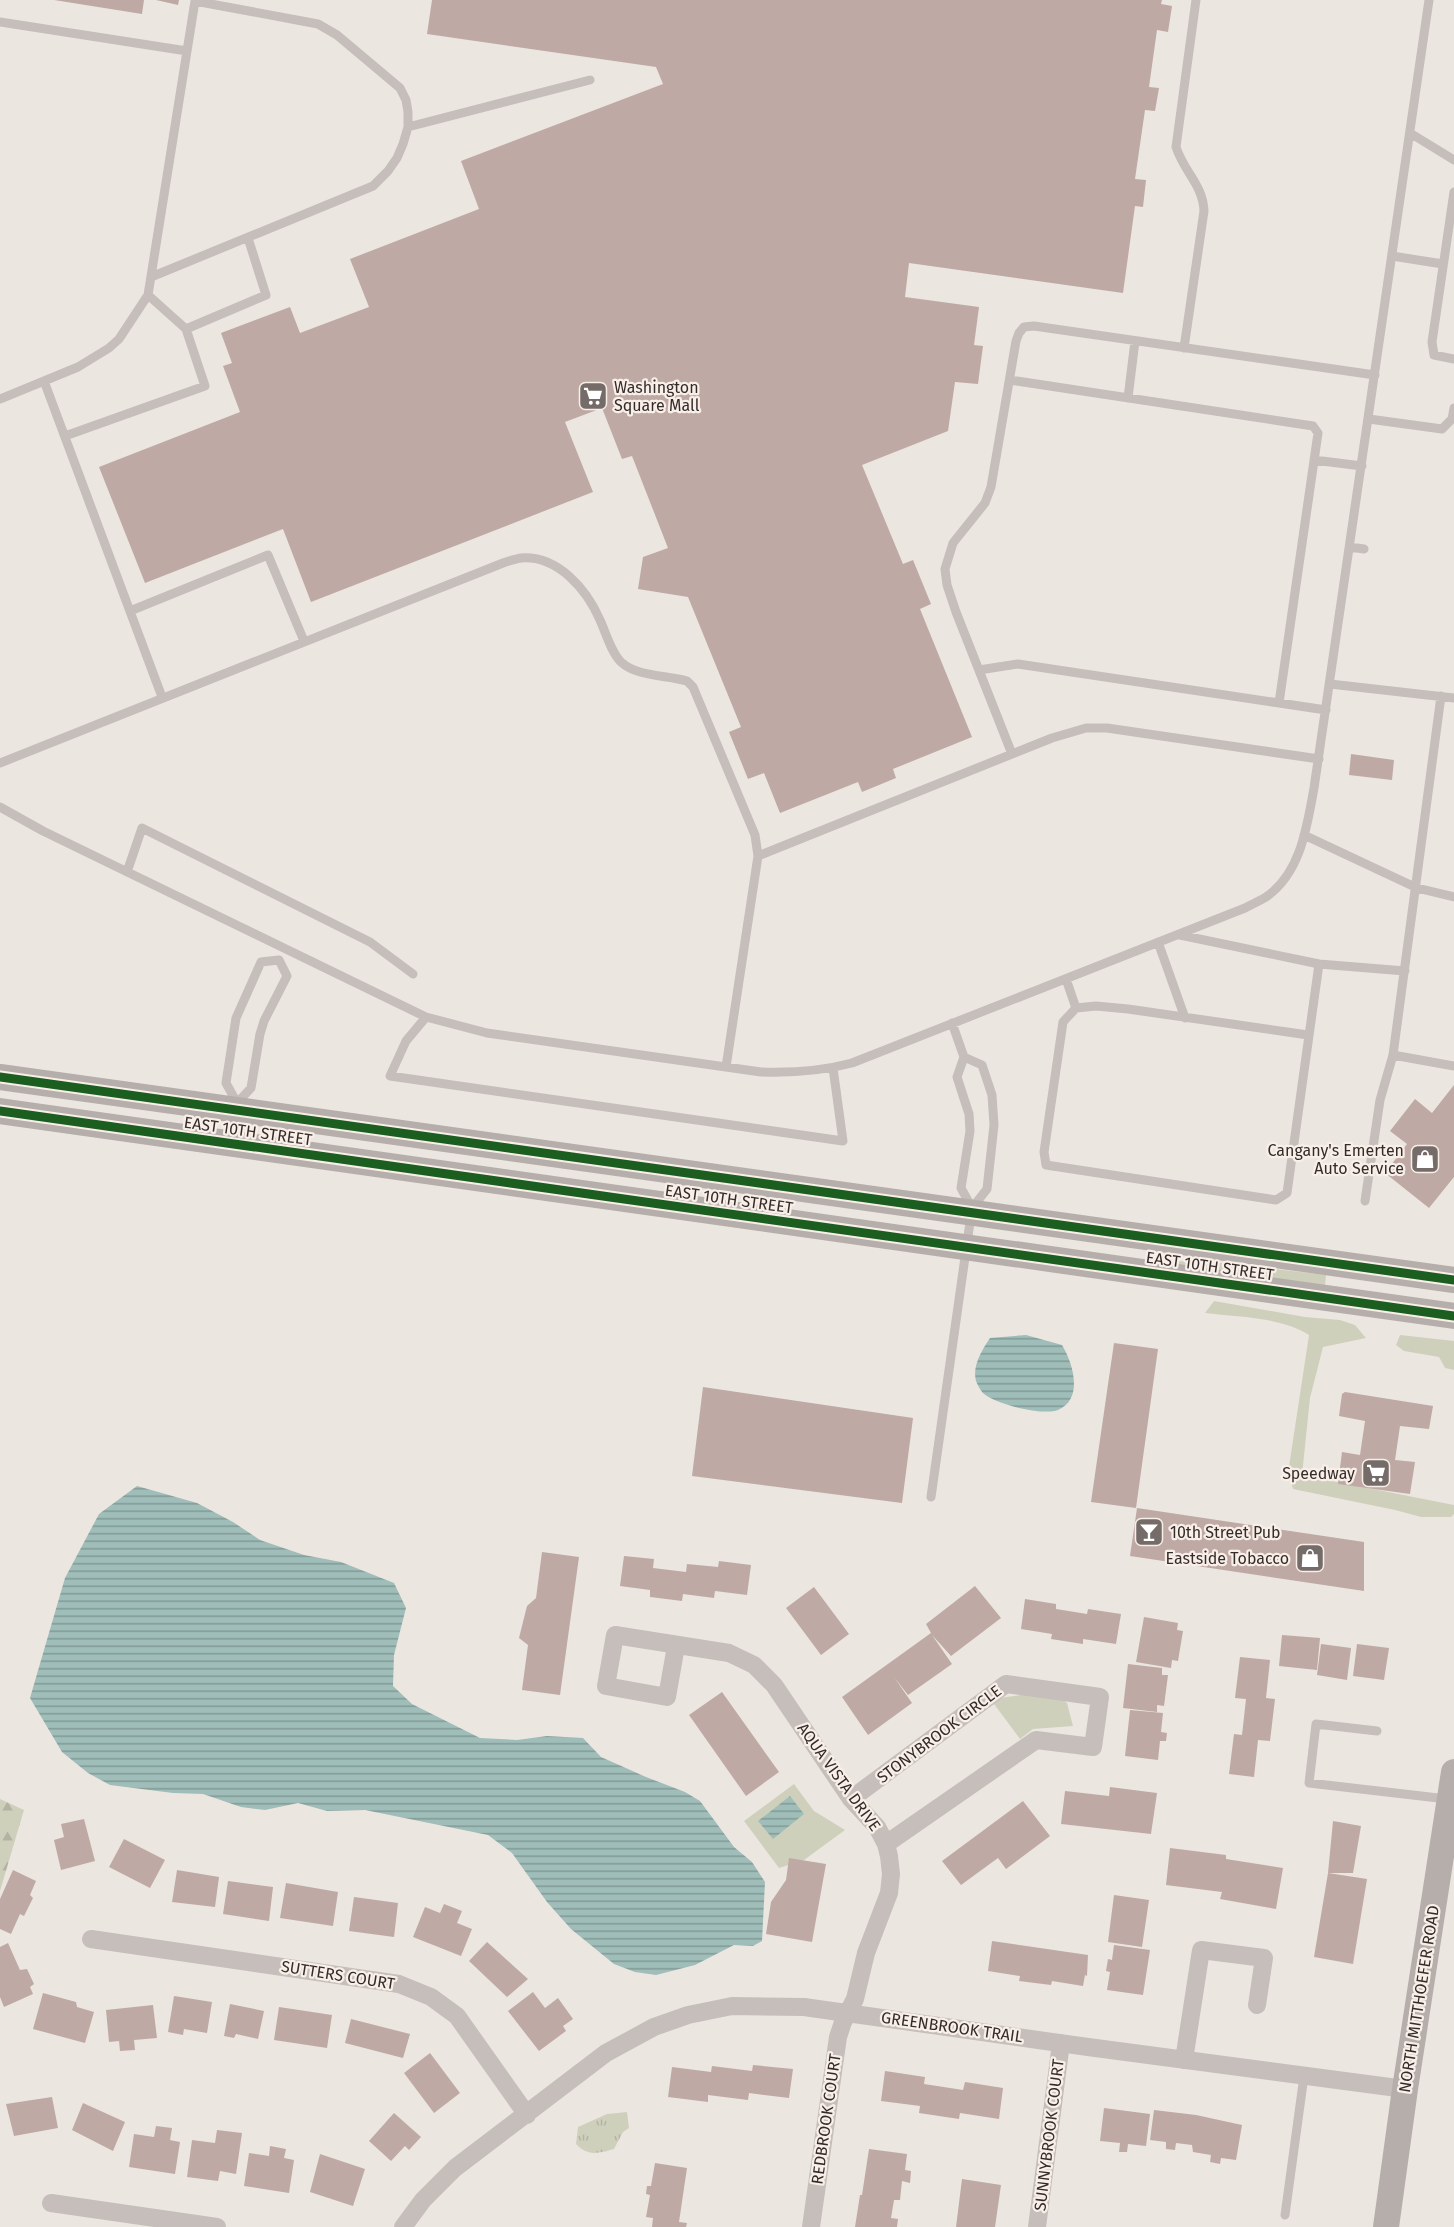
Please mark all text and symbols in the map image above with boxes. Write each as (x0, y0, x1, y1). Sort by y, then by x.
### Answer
place label: Washington Square Mall (614, 378, 700, 415)
supermarket icon: Washington Square Mall (577, 380, 609, 412)
street label: EAST 10TH STREET (183, 1113, 314, 1149)
place label: Cangany's Emerten Auto Service (1268, 1141, 1404, 1178)
shop icon: Cangany's Emerten Auto Service (1409, 1143, 1441, 1175)
street label: EAST 10TH STREET (664, 1181, 795, 1217)
street label: EAST 10TH STREET (1145, 1248, 1276, 1284)
supermarket icon: Speedway (1360, 1457, 1392, 1489)
place label: Speedway (1282, 1464, 1355, 1483)
bar icon: 10th Street Pub (1133, 1516, 1165, 1548)
place label: 10th Street Pub (1170, 1523, 1281, 1542)
shop icon: Eastside Tobacco (1294, 1542, 1326, 1574)
place label: Eastside Tobacco (1166, 1549, 1289, 1568)
street label: STONYBROOK CIRCLE (873, 1681, 1005, 1787)
street label: AQUA VISTA DRIVE (793, 1719, 885, 1835)
street label: NORTH MITTHOEFER ROAD (1395, 1904, 1443, 2094)
street label: SUTTERS COURT (280, 1957, 397, 1993)
street label: GREENBROOK TRAIL (880, 2008, 1024, 2046)
street label: REDBROOK COURT (807, 2052, 845, 2185)
street label: SUNNYBROOK COURT (1030, 2057, 1068, 2212)

